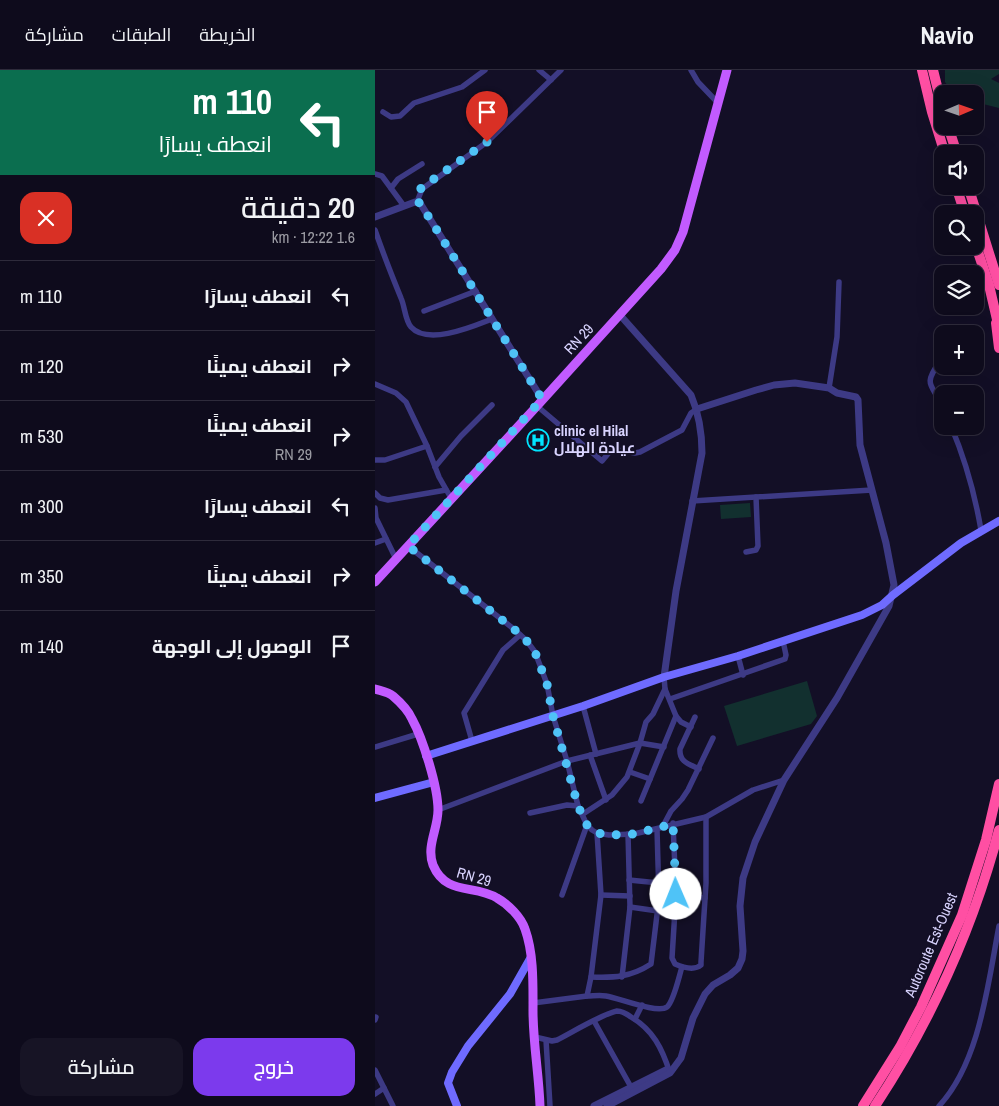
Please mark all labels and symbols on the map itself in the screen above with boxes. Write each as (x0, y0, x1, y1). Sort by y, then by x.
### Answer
north arrow (934, 85, 984, 135)
pin (466, 91, 508, 142)
street label: RN 29 (559, 319, 598, 359)
place label: clinic el Hilal عيادة الهلال (554, 420, 635, 458)
hospital icon: clinic el Hilal عيادة الهلال (526, 428, 550, 452)
street label: RN 29 (454, 862, 494, 891)
position arrow (649, 867, 701, 919)
street label: Autoroute Est-Ouest (899, 889, 962, 1001)

